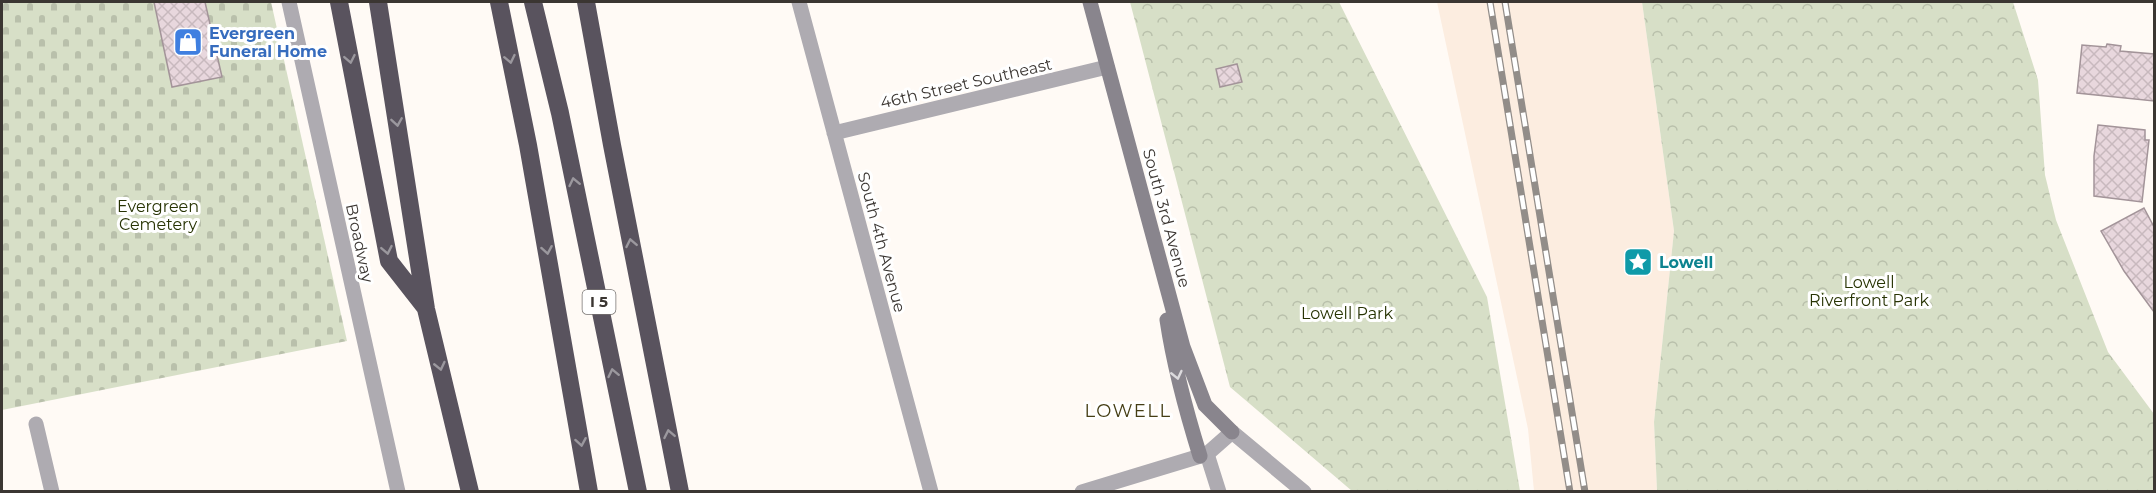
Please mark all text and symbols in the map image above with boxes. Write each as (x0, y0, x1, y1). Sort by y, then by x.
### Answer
place label: Evergreen Funeral Home (209, 24, 327, 61)
shop icon: Evergreen Funeral Home (172, 26, 204, 58)
one-way arrow (343, 54, 356, 64)
one-way arrow (503, 54, 516, 64)
street label: 46th Street Southeast (878, 54, 1054, 112)
one-way arrow (390, 116, 403, 126)
street label: South 3rd Avenue (1139, 147, 1194, 290)
street label: South 4th Avenue (854, 170, 909, 314)
one-way arrow (568, 177, 581, 187)
park label: Evergreen Cemetery (117, 197, 199, 234)
street label: Broadway (342, 202, 377, 285)
one-way arrow (625, 238, 638, 248)
one-way arrow (380, 245, 393, 255)
one-way arrow (540, 245, 553, 255)
place icon: Lowell (1622, 246, 1654, 278)
place label: Lowell (1659, 253, 1713, 272)
park label: Lowell Riverfront Park (1809, 273, 1929, 310)
road number: I 5 (582, 290, 616, 314)
park label: Lowell Park (1301, 304, 1393, 323)
one-way arrow (432, 360, 445, 370)
one-way arrow (608, 368, 621, 378)
one-way arrow (1170, 370, 1183, 380)
district label: LOWELL (1084, 400, 1172, 422)
one-way arrow (663, 429, 676, 439)
one-way arrow (574, 438, 586, 447)

